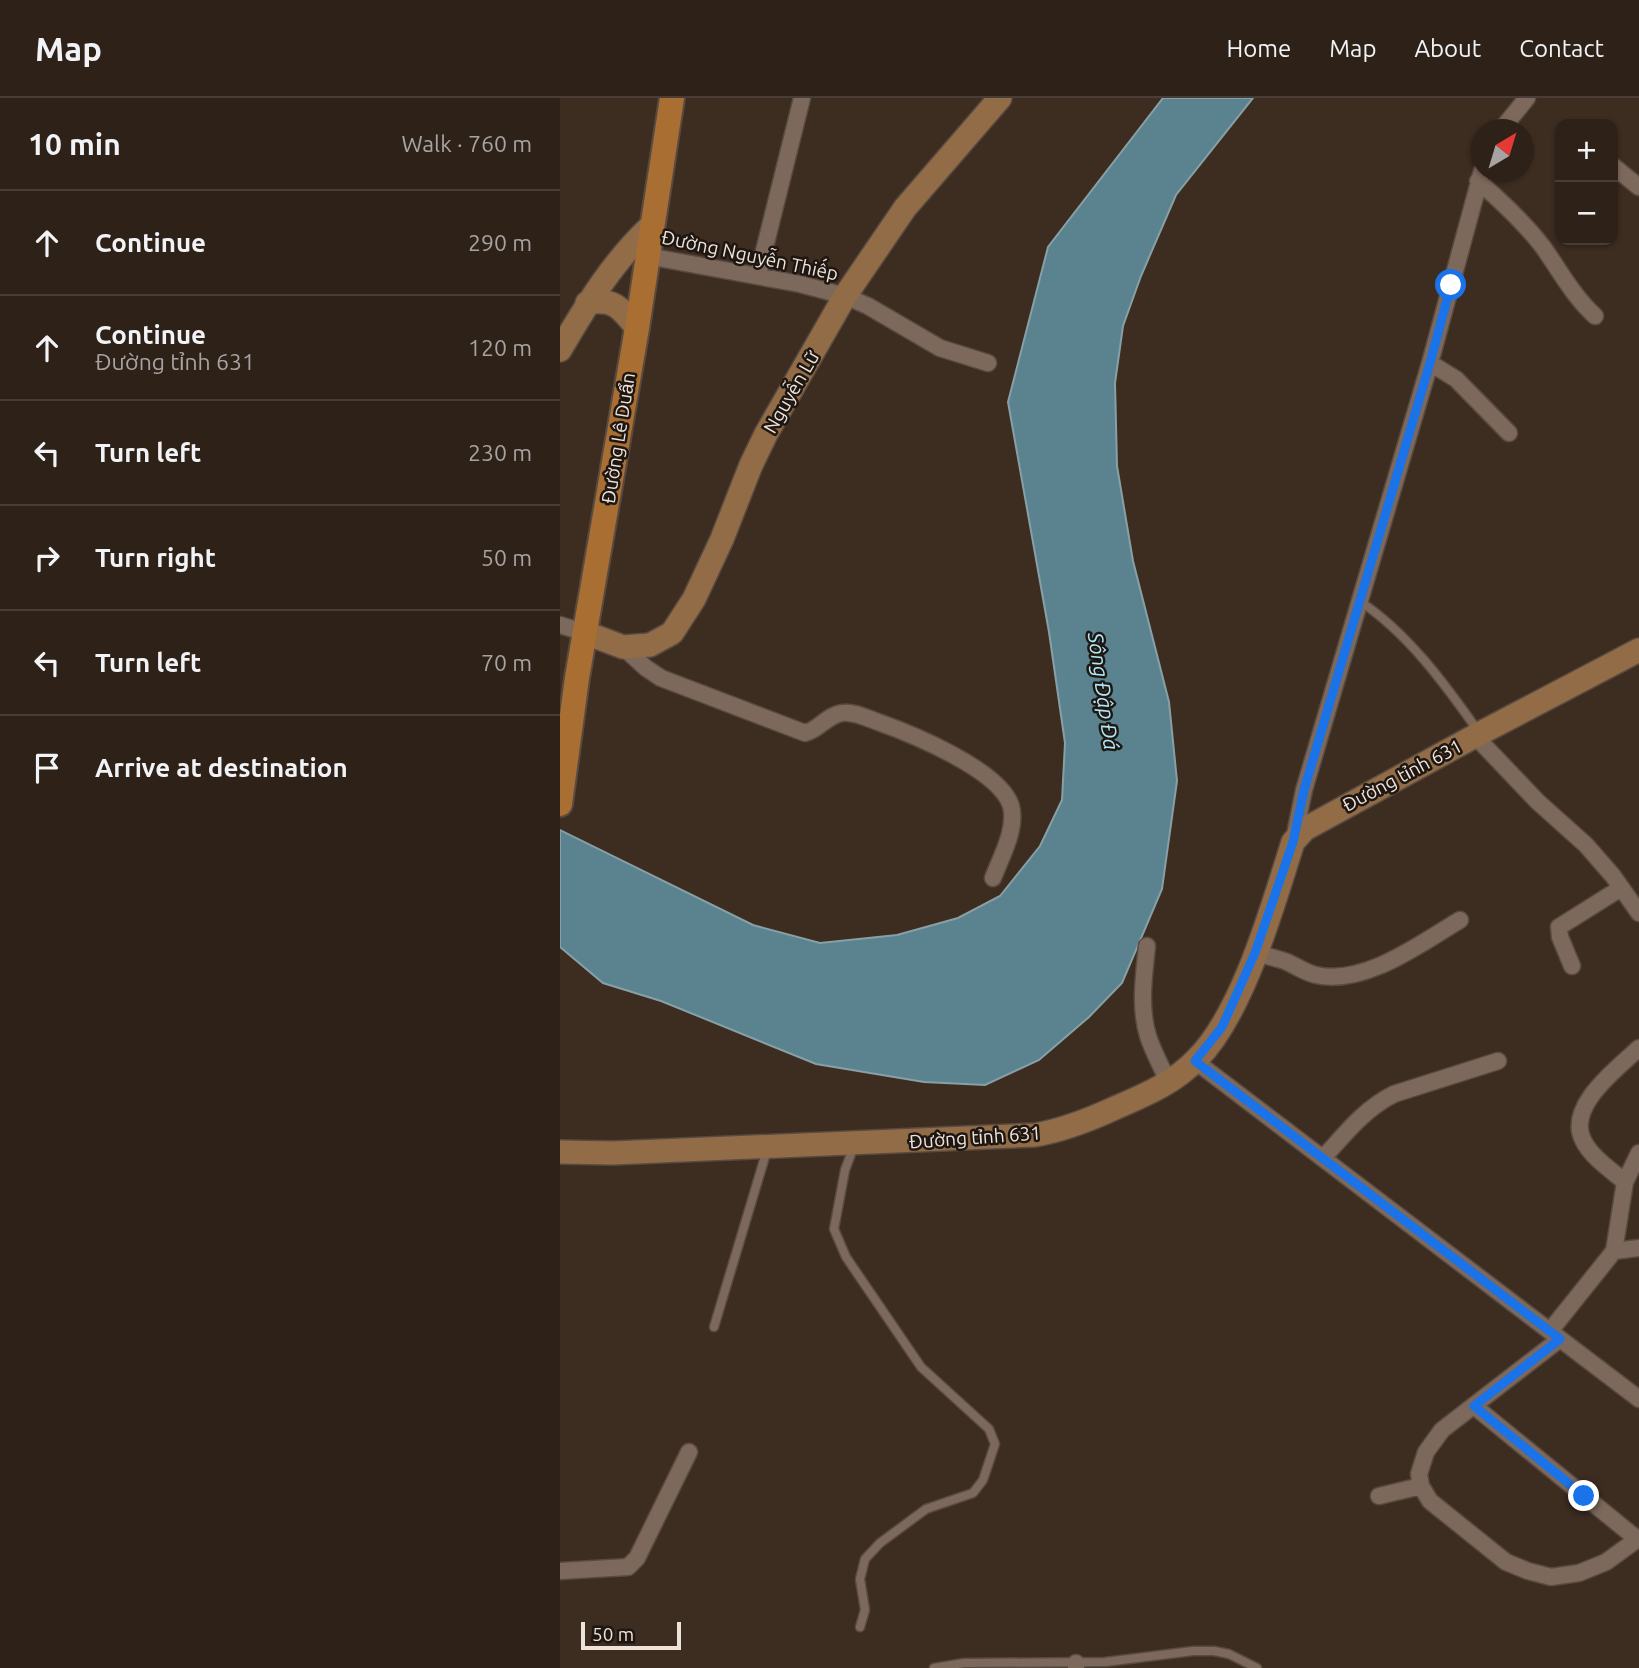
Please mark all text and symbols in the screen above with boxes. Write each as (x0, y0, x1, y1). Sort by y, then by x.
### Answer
text: Map (35, 30, 102, 67)
text: Home (1226, 35, 1291, 62)
text: Map (1329, 35, 1376, 62)
text: About (1414, 35, 1481, 62)
text: Contact (1519, 35, 1604, 62)
north arrow (1471, 119, 1534, 182)
map controls (1555, 119, 1618, 245)
button: + (1555, 119, 1618, 182)
text: 10 min (28, 127, 121, 161)
text: Walk · 760 m (401, 131, 532, 156)
button: − (1555, 182, 1618, 245)
icon: ahead (28, 224, 66, 262)
street label: Đường Nguyễn Thiếp (660, 224, 841, 284)
text: Continue (95, 228, 206, 257)
text: 290 m (468, 230, 532, 255)
route start (1435, 269, 1466, 300)
text: Continue (95, 320, 206, 349)
icon: ahead (28, 329, 66, 367)
text: 120 m (468, 335, 532, 360)
street label: Nguyễn Lữ (757, 346, 824, 437)
text: Đường tỉnh 631 (95, 349, 255, 374)
street label: Đường Lê Duẩn (597, 371, 639, 505)
icon: left (28, 434, 66, 472)
text: Turn left (95, 438, 201, 467)
text: 230 m (468, 440, 532, 465)
icon: right (28, 539, 66, 577)
text: Turn right (95, 543, 216, 572)
text: 50 m (481, 545, 532, 570)
water label: Sông Đập Đá (1084, 630, 1124, 751)
icon: left (28, 644, 66, 682)
text: Turn left (95, 648, 201, 677)
text: 70 m (481, 650, 532, 675)
street label: Đường tỉnh 631 (1339, 734, 1465, 816)
icon: arrive (28, 749, 66, 787)
text: Arrive at destination (95, 753, 348, 782)
street label: Đường tỉnh 631 (908, 1121, 1042, 1153)
route end (1568, 1480, 1599, 1511)
scale bar (581, 1619, 681, 1651)
text: 50 m (592, 1623, 634, 1645)

